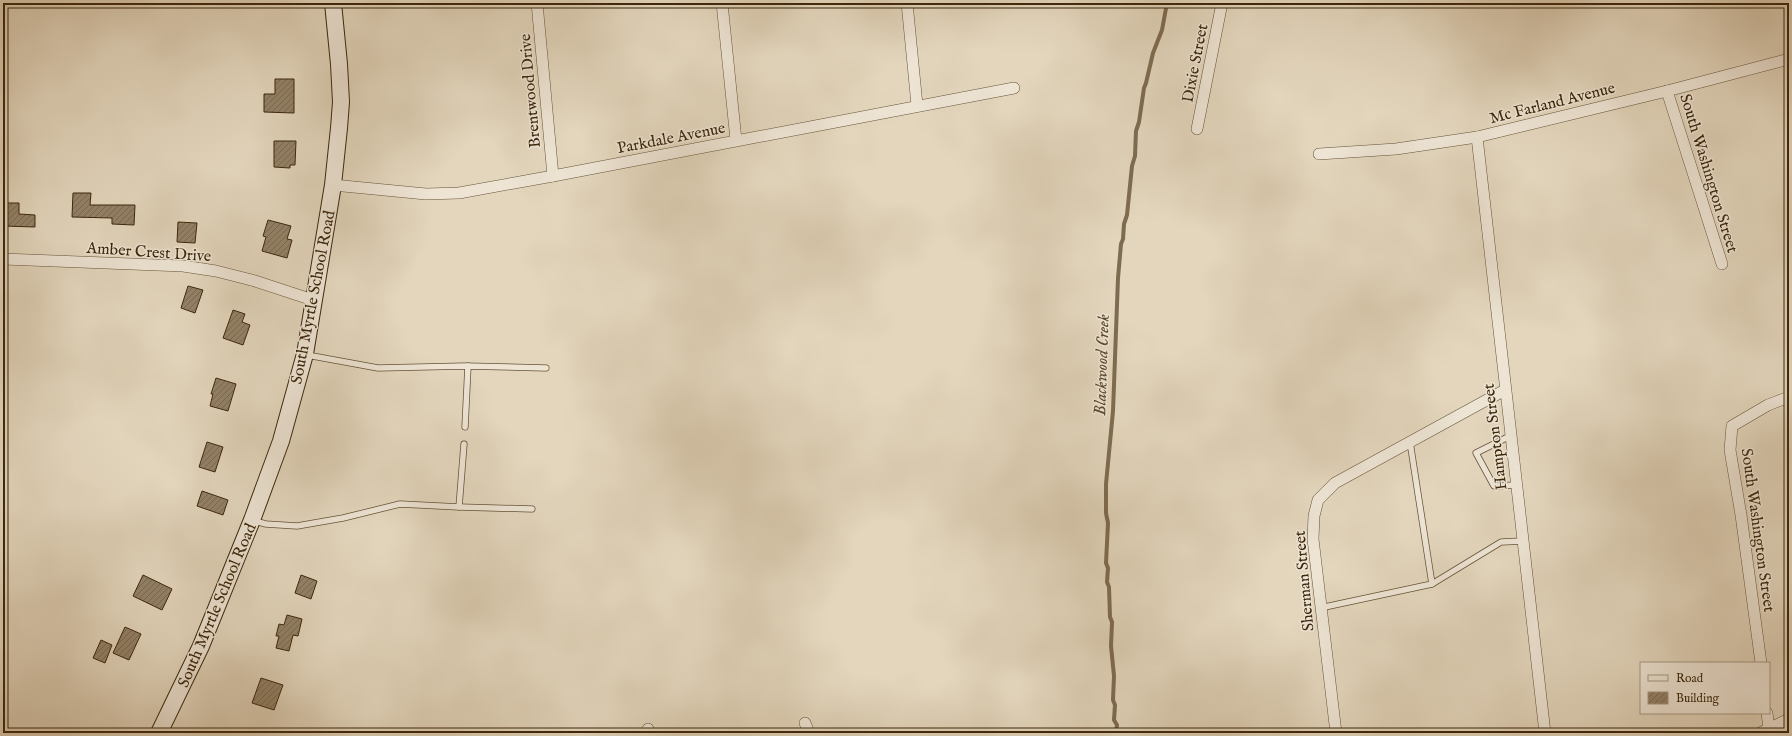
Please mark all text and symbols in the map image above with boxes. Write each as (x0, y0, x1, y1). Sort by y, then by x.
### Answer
street label: Dixie Street (1179, 22, 1213, 104)
street label: Brentwood Drive (516, 33, 546, 149)
street label: Mc Farland Avenue (1488, 79, 1617, 129)
street label: South Washington Street (1674, 92, 1742, 256)
street label: Parkdale Avenue (616, 119, 727, 159)
street label: South Myrtle School Road (287, 208, 341, 386)
street label: Amber Crest Drive (85, 239, 212, 267)
water label: Blackwood Creek (1090, 314, 1115, 416)
street label: Hampton Street (1479, 382, 1512, 491)
street label: South Washington Street (1736, 447, 1778, 614)
street label: South Myrtle School Road (174, 520, 262, 691)
street label: Sherman Street (1291, 529, 1319, 632)
legend (1640, 662, 1770, 714)
text: Road (1676, 671, 1704, 686)
text: Building (1676, 691, 1720, 706)

